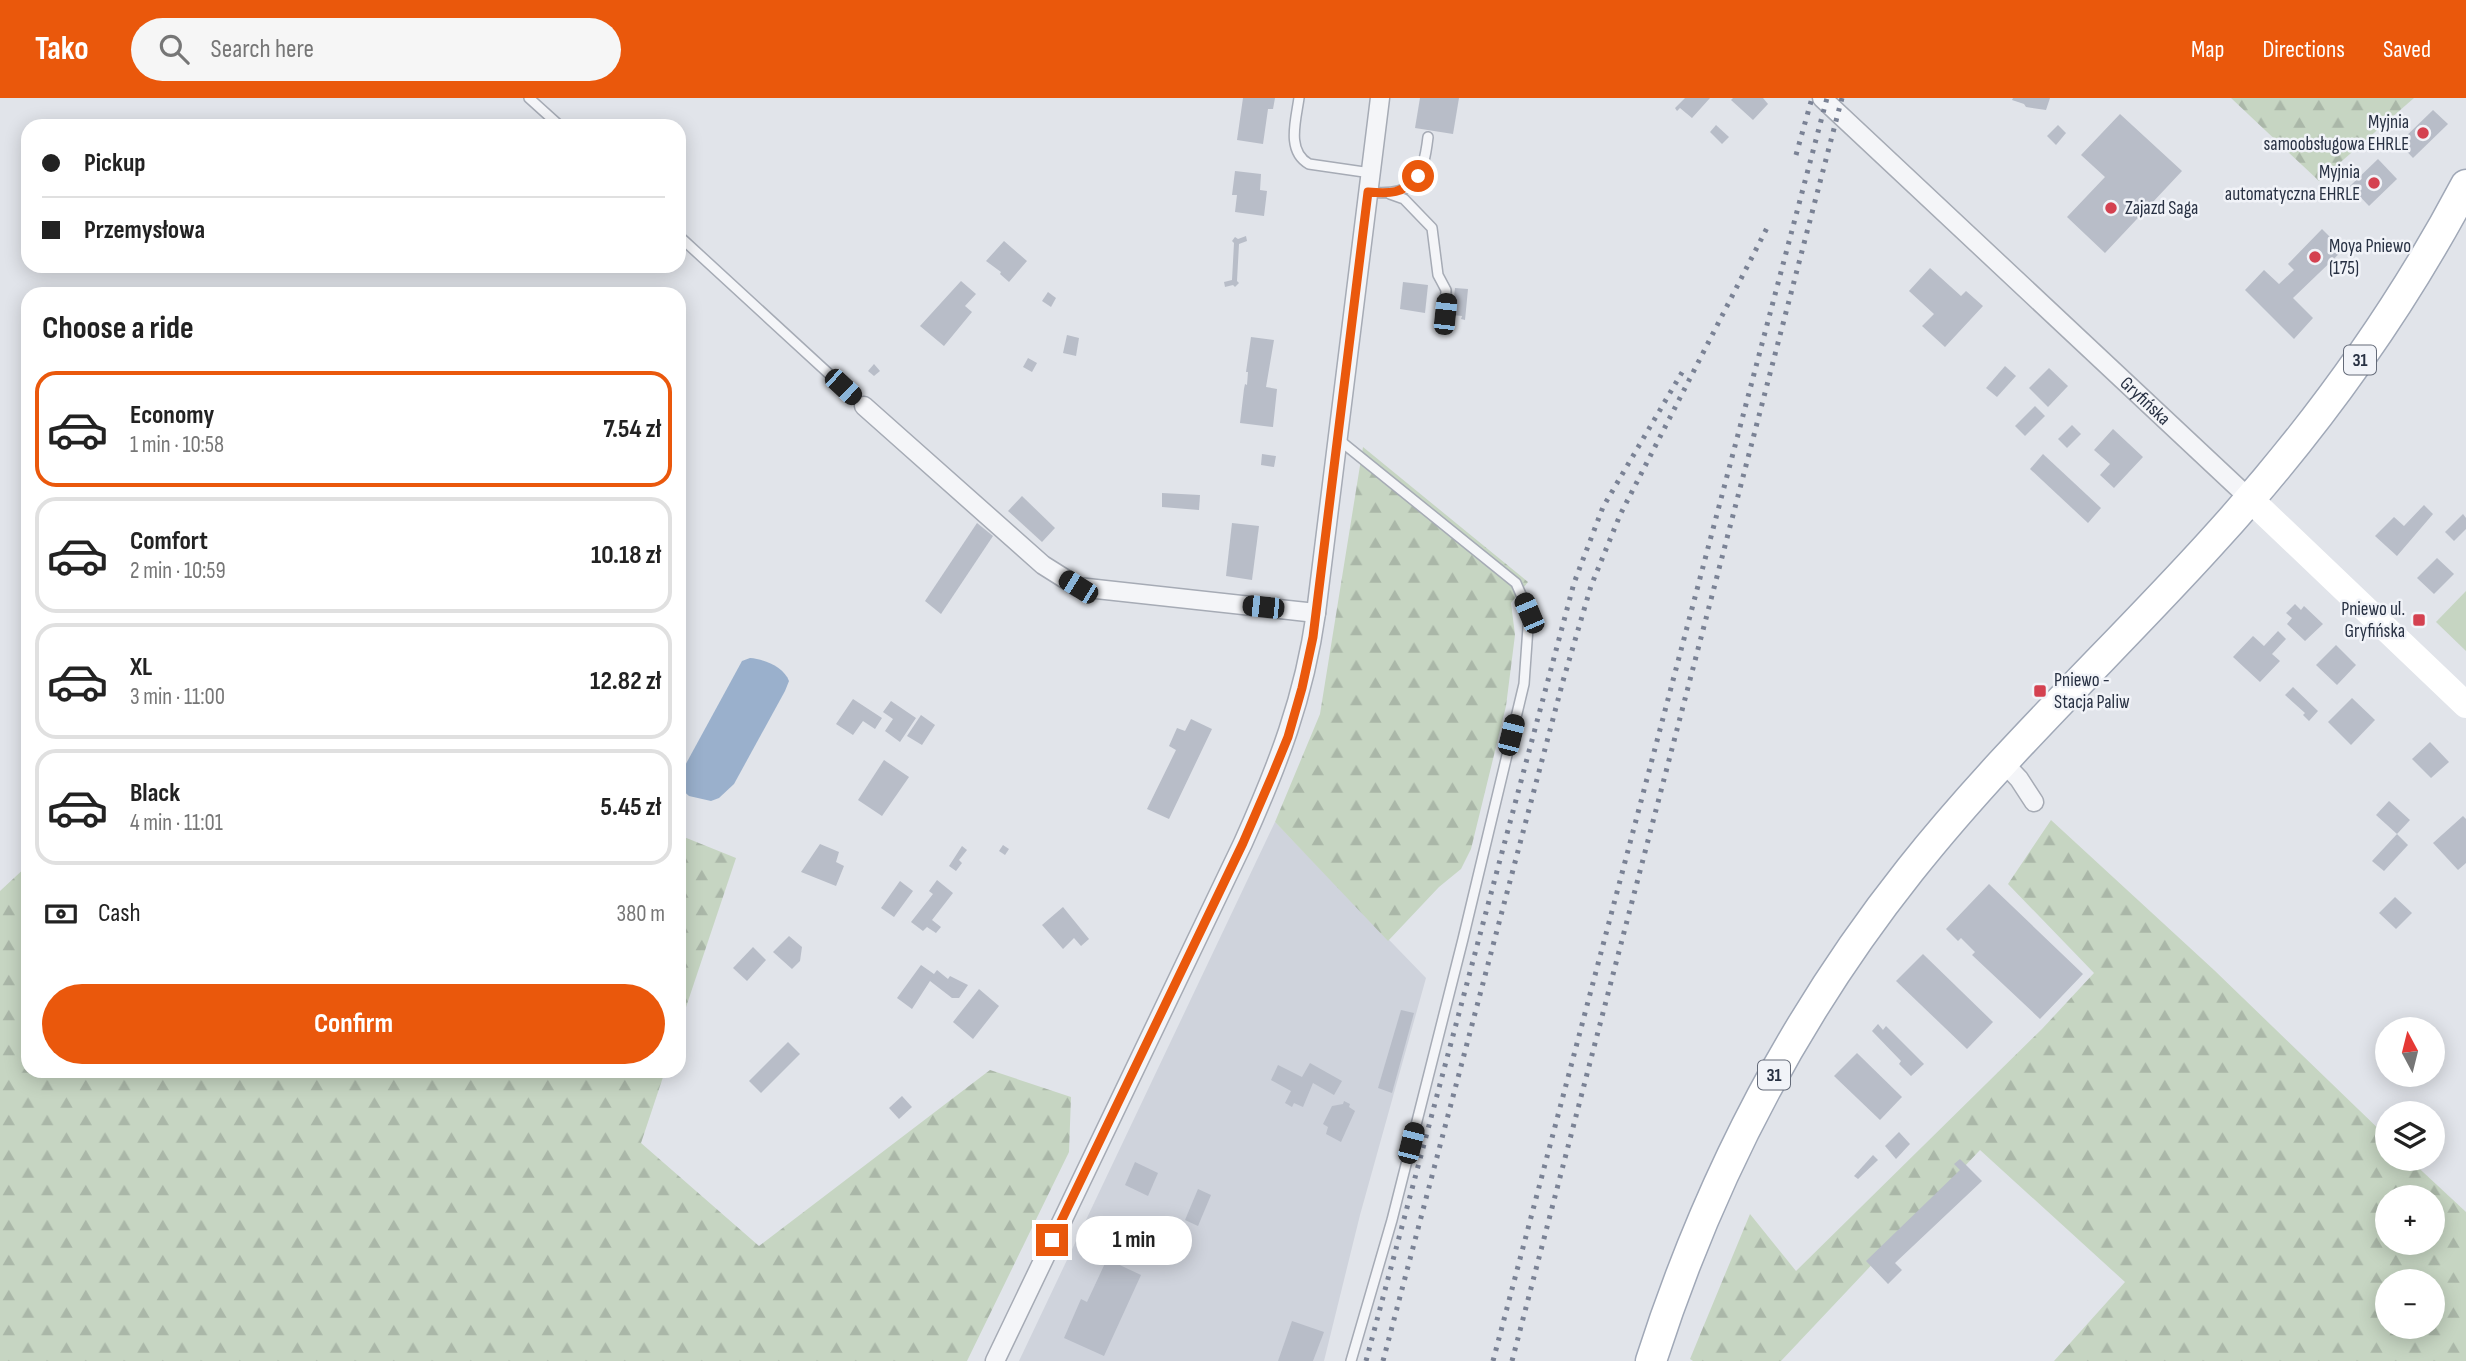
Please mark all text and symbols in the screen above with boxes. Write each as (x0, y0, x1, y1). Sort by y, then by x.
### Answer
search box (131, 18, 621, 81)
text: Tako (35, 29, 89, 69)
icon: search (155, 30, 193, 68)
text: Search here (211, 34, 314, 65)
text: Map (2191, 35, 2224, 64)
text: Directions (2262, 35, 2345, 64)
text: Saved (2383, 35, 2431, 64)
place label: Myjnia samoobsługowa EHRLE (2264, 111, 2409, 156)
marker: Myjnia samoobsługowa EHRLE (2415, 125, 2431, 141)
text: Pickup (84, 148, 146, 179)
route start (1402, 160, 1434, 192)
place label: Myjnia automatyczna EHRLE (2225, 161, 2360, 206)
marker: Myjnia automatyczna EHRLE (2366, 175, 2382, 191)
place label: Zajazd Saga (2125, 197, 2198, 220)
marker: Zajazd Saga (2103, 200, 2119, 216)
text: Przemysłowa (84, 215, 205, 246)
place label: Moya Pniewo (175) (2329, 235, 2411, 280)
marker: Moya Pniewo (175) (2307, 249, 2323, 265)
car (1433, 292, 1458, 336)
text: Choose a ride (42, 309, 194, 348)
road number: 31 (2344, 346, 2376, 374)
car (821, 365, 866, 409)
street label: Gryfińska (2115, 372, 2175, 430)
icon: car (46, 398, 109, 461)
text: Economy (130, 400, 214, 431)
text: 7.54 zł (603, 414, 661, 445)
text: 1 min · 10:58 (130, 431, 224, 459)
icon: car (46, 524, 109, 587)
text: Comfort (130, 526, 208, 557)
text: 10.18 zł (591, 540, 661, 571)
text: 2 min · 10:59 (130, 557, 226, 585)
car (1055, 567, 1102, 607)
car (1512, 590, 1547, 636)
car (1242, 594, 1285, 620)
place label: Pniewo ul. Gryfińska (2341, 598, 2405, 643)
marker: Pniewo ul. Gryfińska (2411, 612, 2427, 628)
icon: car (46, 650, 109, 713)
text: XL (130, 652, 152, 683)
text: 12.82 zł (590, 666, 661, 697)
place label: Pniewo - Stacja Paliw (2054, 669, 2130, 714)
text: 3 min · 11:00 (130, 683, 225, 711)
marker: Pniewo - Stacja Paliw (2032, 683, 2048, 699)
car (1496, 712, 1527, 758)
icon: car (46, 776, 109, 839)
text: Black (130, 778, 180, 809)
text: 5.45 zł (601, 792, 661, 823)
text: 4 min · 11:01 (130, 809, 223, 837)
icon: cash (42, 895, 80, 933)
text: Cash (98, 898, 141, 929)
text: 380 m (617, 900, 665, 928)
button: Confirm (42, 984, 665, 1064)
north arrow (2375, 1017, 2445, 1087)
map controls (2375, 1017, 2445, 1339)
road number: 31 (1758, 1060, 1790, 1090)
button: layers (2375, 1101, 2445, 1171)
car (1396, 1120, 1427, 1166)
button: + (2375, 1185, 2445, 1255)
callout: 1 min (1076, 1216, 1192, 1264)
route end (1036, 1224, 1068, 1256)
text: 1 min (1113, 1226, 1155, 1254)
button: − (2375, 1269, 2445, 1339)

